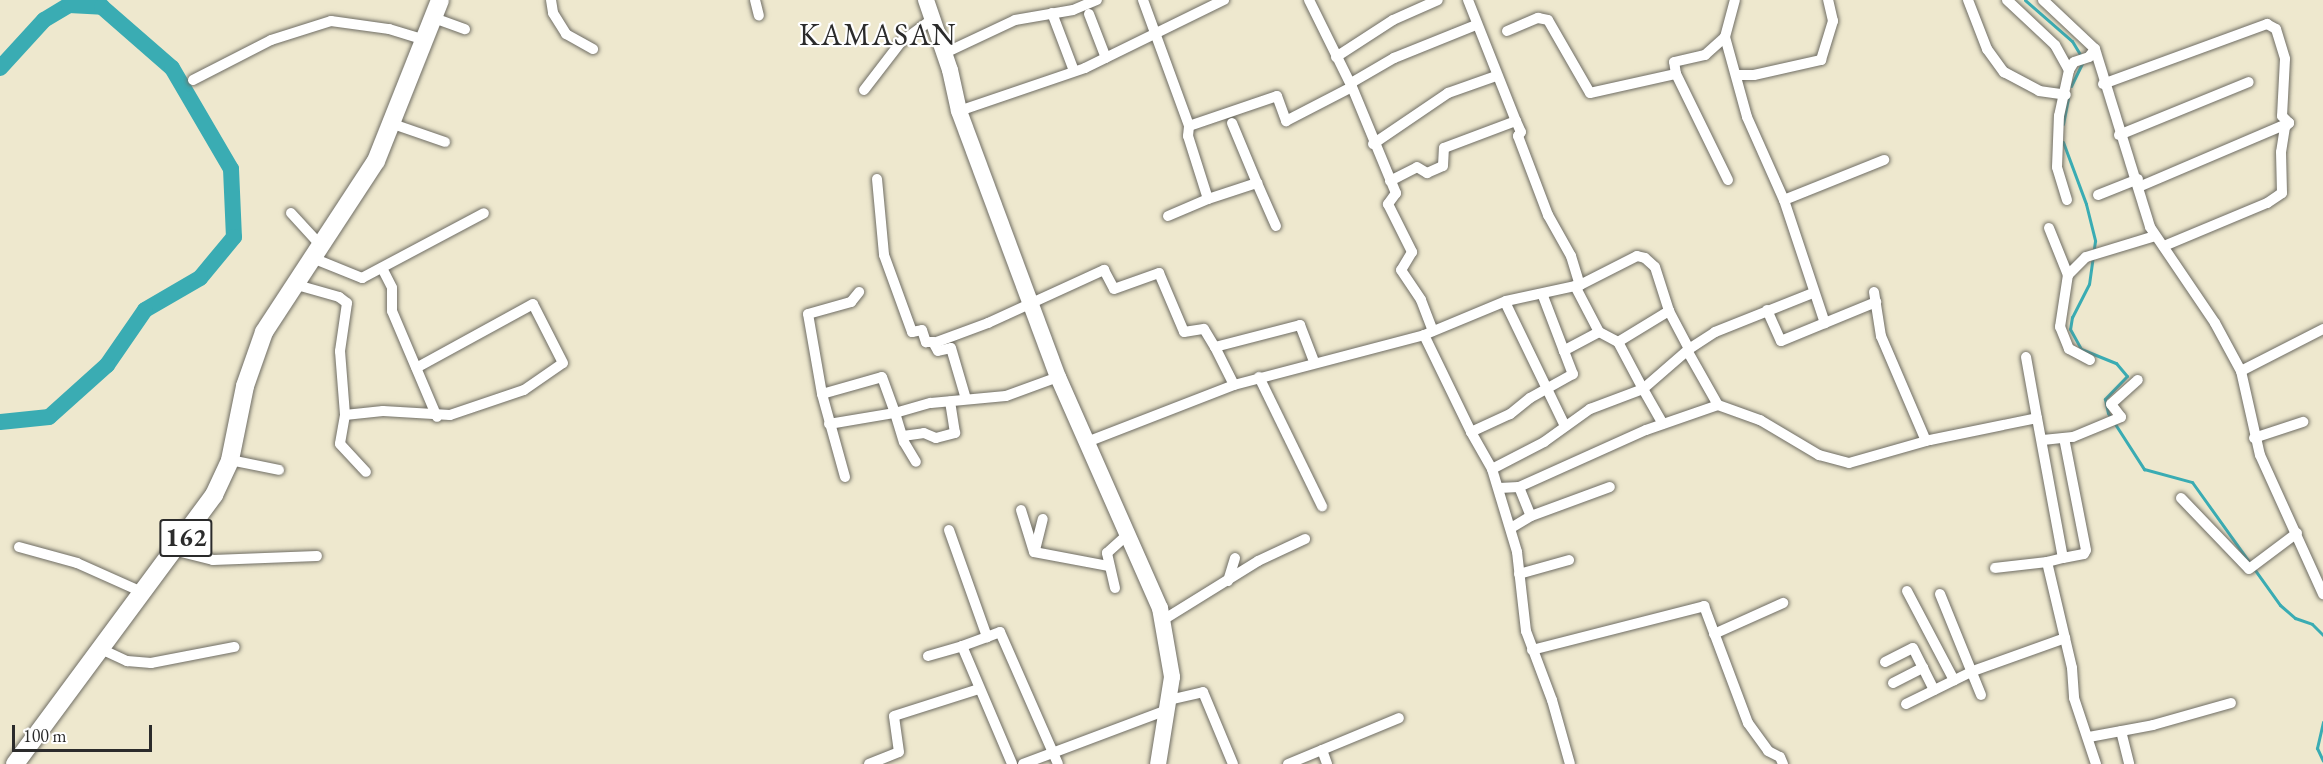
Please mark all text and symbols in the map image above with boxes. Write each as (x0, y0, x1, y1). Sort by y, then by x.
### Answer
district label: KAMASAN (799, 17, 957, 53)
road number: 162 (159, 515, 213, 561)
scale bar (15, 713, 154, 751)
text: 100 m (23, 724, 67, 747)

